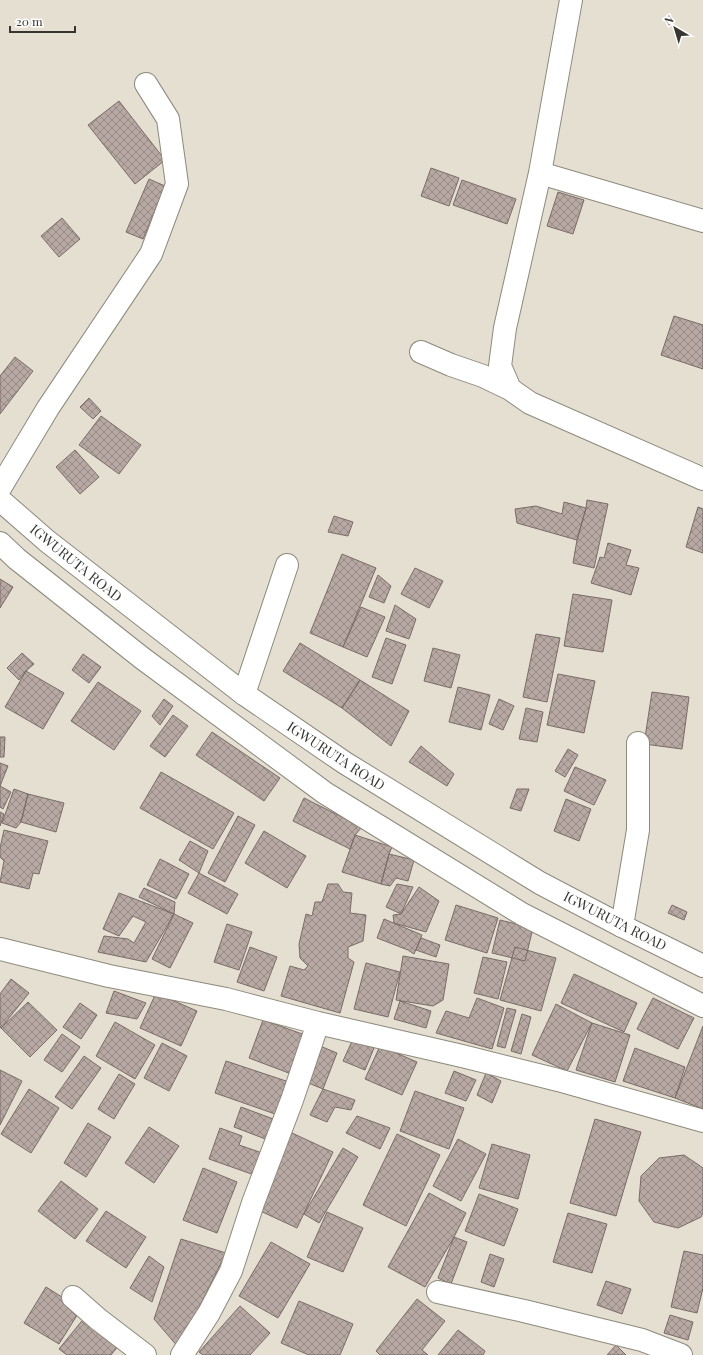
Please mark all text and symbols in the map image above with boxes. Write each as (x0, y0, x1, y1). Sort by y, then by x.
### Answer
scale bar (10, 8, 75, 34)
north arrow (655, 8, 695, 48)
text: N (661, 11, 676, 28)
text: 20 m (16, 13, 43, 29)
street label: IGWURUTA ROAD (26, 520, 126, 606)
street label: IGWURUTA ROAD (284, 717, 389, 794)
street label: IGWURUTA ROAD (560, 886, 670, 955)

